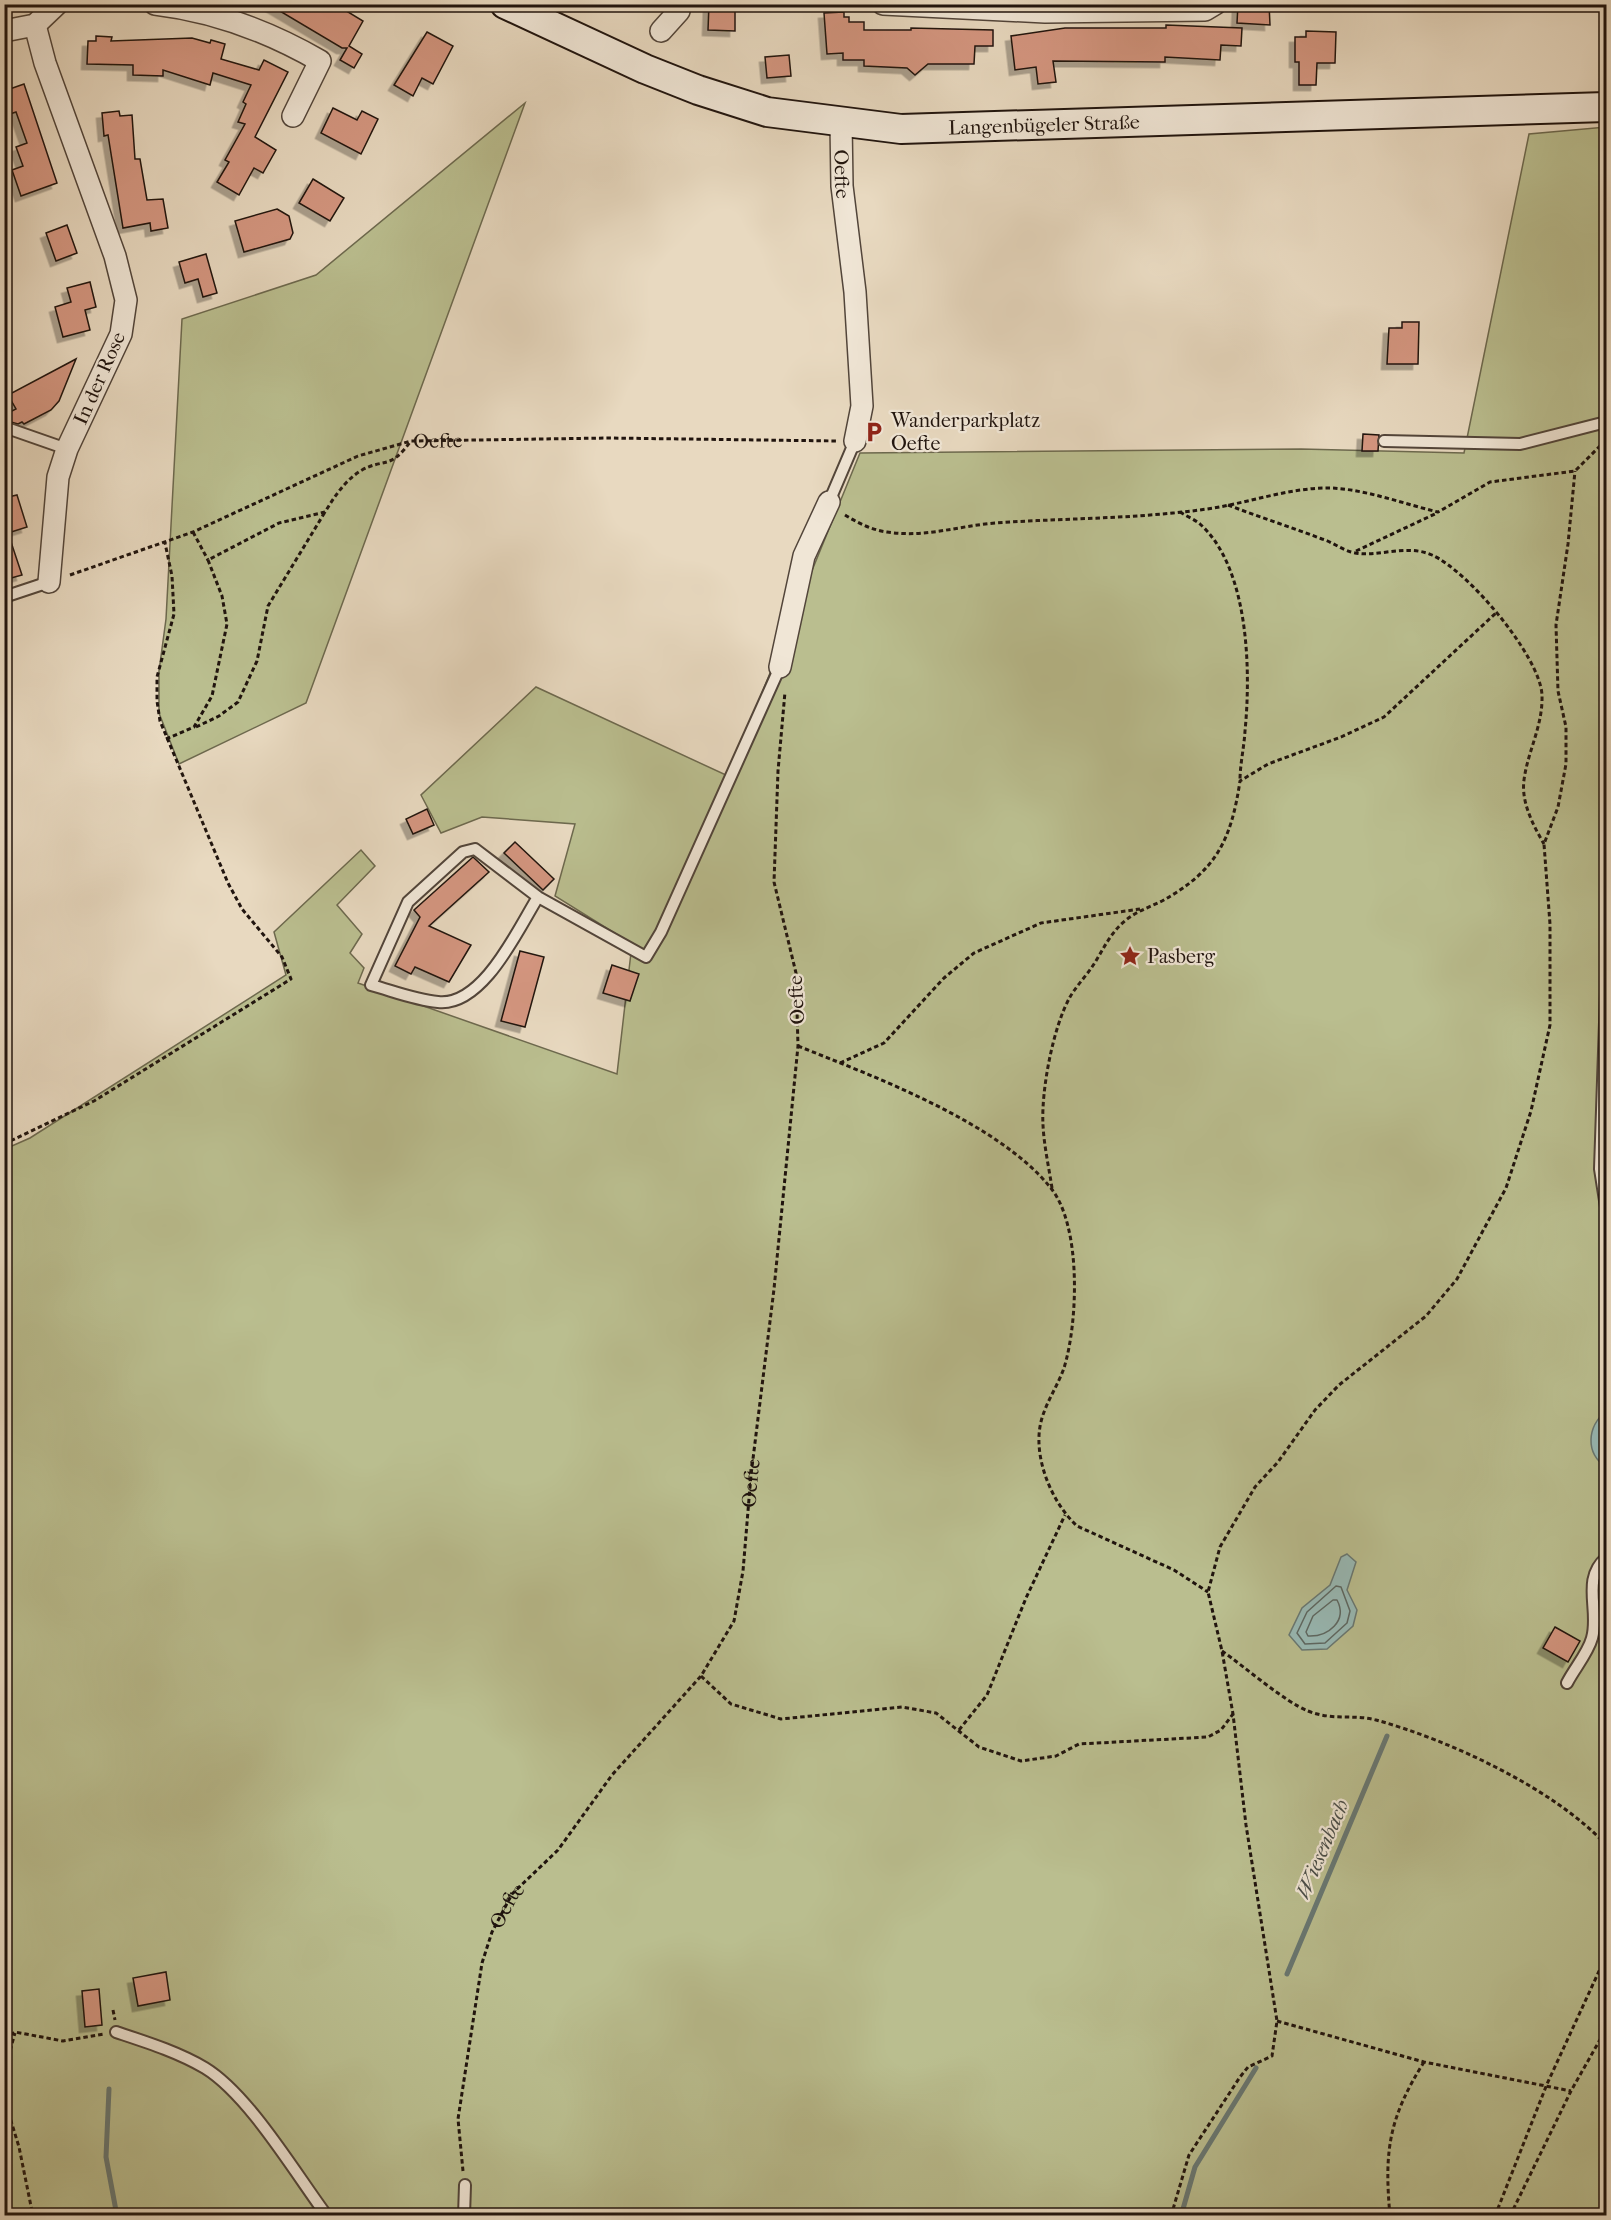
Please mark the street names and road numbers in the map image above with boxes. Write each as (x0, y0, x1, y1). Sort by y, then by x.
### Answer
street label: Langenbügeler Straße (948, 111, 1140, 140)
street label: Oefte (829, 149, 854, 200)
street label: In der Rose (69, 328, 130, 428)
street label: Oefte (413, 429, 463, 453)
street label: Oefte (784, 975, 809, 1025)
street label: Oefte (737, 1457, 765, 1509)
street label: Oefte (485, 1878, 529, 1933)

